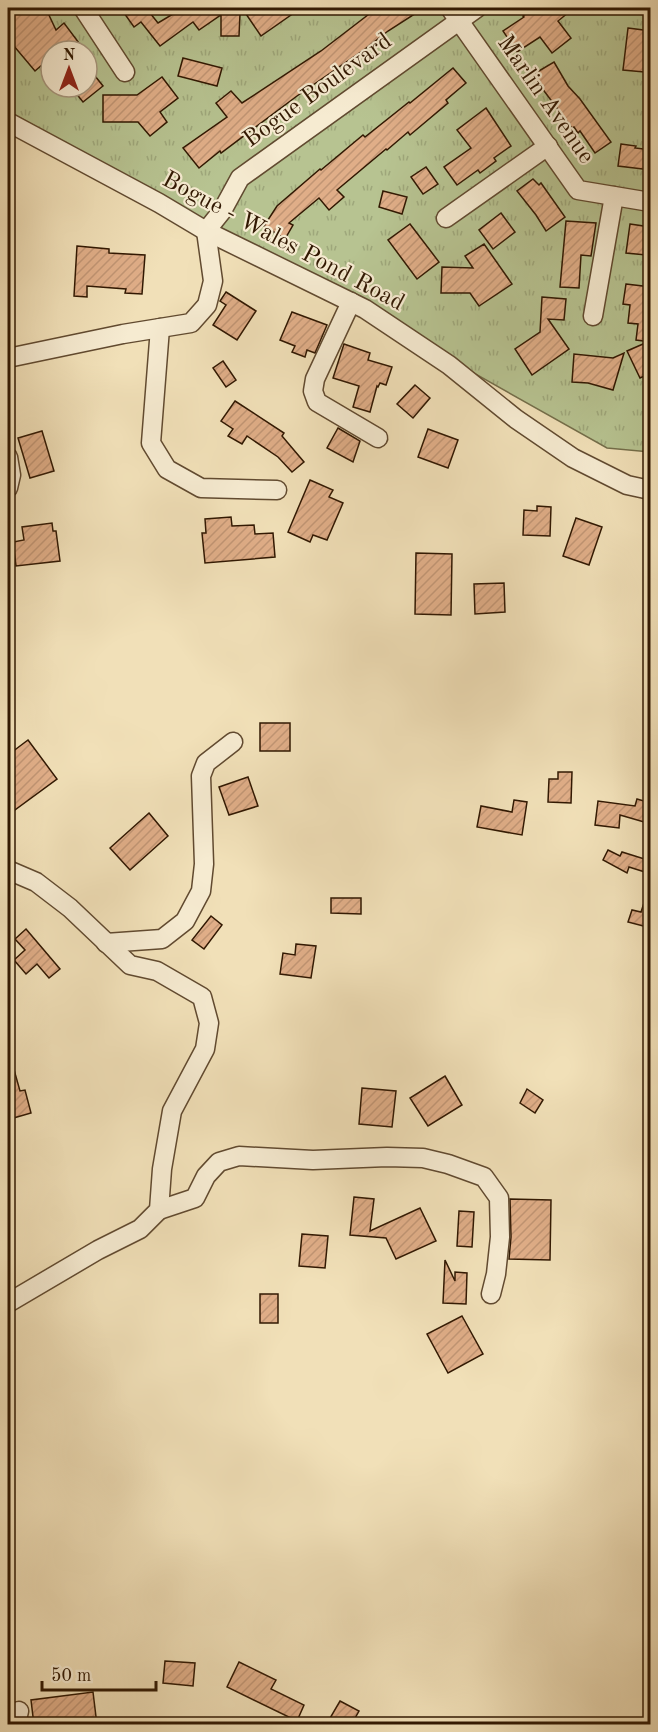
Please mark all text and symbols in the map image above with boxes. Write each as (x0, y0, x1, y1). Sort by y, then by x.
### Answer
street label: Bogue Boulevard (239, 29, 397, 153)
street label: Marlin Avenue (492, 31, 598, 169)
north arrow (39, 39, 99, 99)
text: N (63, 48, 76, 64)
street label: Bogue - Wales Pond Road (158, 168, 408, 316)
scale bar (42, 1654, 156, 1692)
text: 50 m (51, 1667, 91, 1685)

